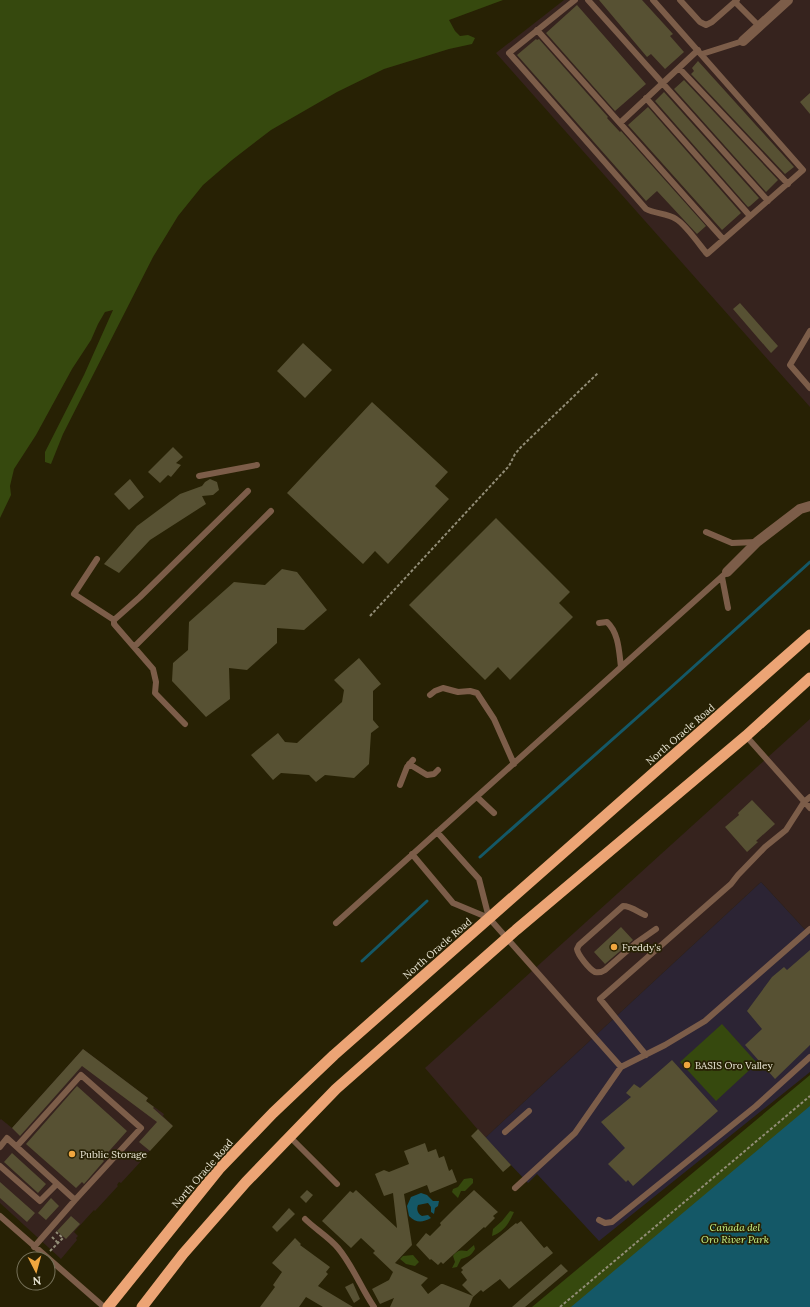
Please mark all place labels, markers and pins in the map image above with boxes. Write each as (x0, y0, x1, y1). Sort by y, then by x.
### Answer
place label: Freddy's (622, 941, 661, 954)
marker: Freddy's (609, 942, 619, 952)
place label: BASIS Oro Valley (695, 1059, 773, 1072)
marker: BASIS Oro Valley (682, 1060, 692, 1070)
place label: Public Storage (80, 1148, 148, 1161)
marker: Public Storage (67, 1149, 77, 1159)

